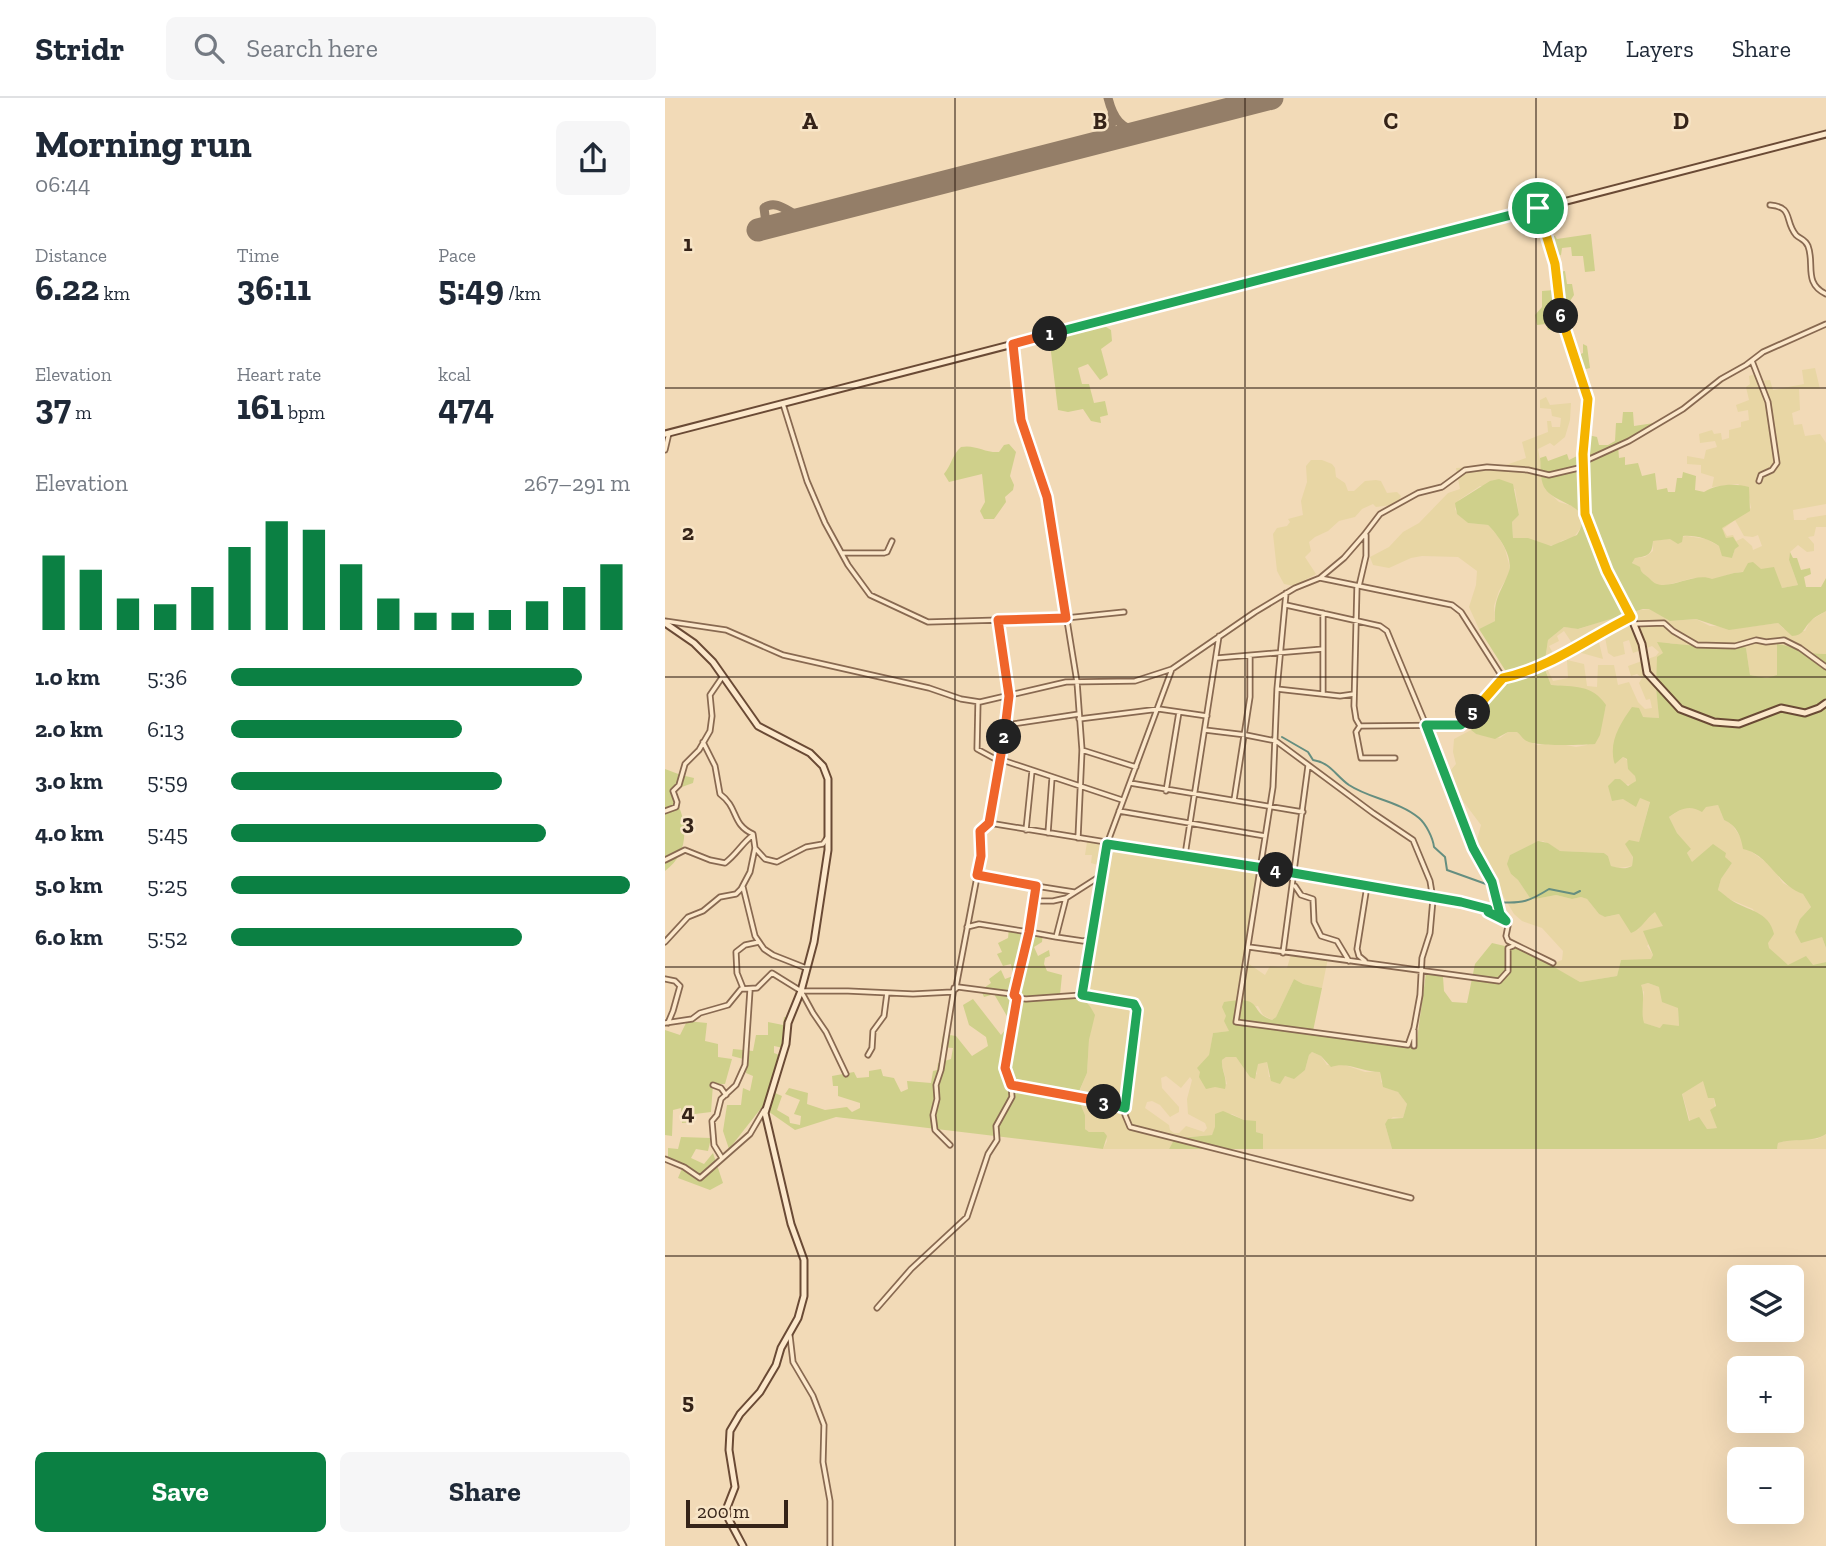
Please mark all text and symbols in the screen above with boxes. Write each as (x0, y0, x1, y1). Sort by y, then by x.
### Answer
search box (166, 17, 656, 80)
text: Stridr (35, 29, 124, 68)
icon: search (190, 29, 228, 67)
text: Search here (246, 32, 378, 64)
text: Map (1542, 34, 1588, 63)
text: Layers (1626, 34, 1694, 63)
text: Share (1732, 34, 1791, 63)
text: A (802, 107, 818, 135)
text: B (1093, 107, 1107, 135)
text: C (1384, 107, 1398, 135)
text: D (1673, 107, 1689, 135)
text: Morning run (35, 121, 252, 167)
button: share (556, 121, 630, 195)
text: 06:44 (35, 170, 90, 198)
pin (1508, 178, 1568, 238)
icon: arrive (1519, 189, 1557, 227)
text: 1 (683, 229, 693, 257)
text: Distance (35, 244, 107, 267)
text: Time (237, 244, 279, 267)
text: Pace (438, 244, 476, 267)
text: 6.22 (35, 267, 99, 309)
text: 36:11 (237, 267, 311, 309)
text: 5:49 (438, 267, 504, 309)
text: km (99, 282, 130, 305)
text: /km (504, 282, 541, 305)
pin: 6 (1543, 298, 1579, 333)
text: 6 (1555, 304, 1566, 327)
pin: 1 (1033, 316, 1067, 352)
text: 1 (1046, 322, 1053, 345)
text: Elevation (35, 363, 112, 386)
text: Heart rate (237, 363, 321, 386)
text: kcal (438, 363, 471, 386)
text: 37 (35, 386, 71, 428)
text: 161 (237, 386, 284, 428)
text: 474 (438, 386, 494, 428)
text: m (71, 401, 92, 424)
text: bpm (284, 401, 325, 424)
text: Elevation (35, 469, 128, 497)
text: 267–291 m (524, 469, 630, 497)
text: 2 (682, 518, 694, 546)
text: 1.0 km (35, 663, 100, 691)
text: 5:36 (147, 663, 187, 691)
pin: 5 (1455, 694, 1491, 730)
text: 5 (1468, 700, 1477, 723)
text: 2.0 km (35, 715, 103, 743)
text: 6:13 (147, 715, 184, 743)
pin: 2 (987, 720, 1021, 754)
text: 2 (998, 725, 1009, 748)
text: 3.0 km (35, 767, 103, 795)
text: 5:59 (147, 767, 188, 795)
text: 3 (682, 808, 694, 836)
text: 4.0 km (35, 819, 104, 847)
text: 5:45 (147, 819, 188, 847)
pin: 4 (1259, 852, 1293, 888)
text: 4 (1270, 858, 1281, 881)
text: 5.0 km (35, 871, 103, 899)
text: 5:25 (147, 871, 188, 899)
text: 6.0 km (35, 923, 103, 951)
text: 5:52 (147, 923, 188, 951)
pin: 3 (1087, 1084, 1122, 1119)
text: 3 (1098, 1090, 1109, 1113)
text: 4 (681, 1098, 695, 1126)
map controls (1727, 1265, 1804, 1524)
button: layers (1727, 1265, 1804, 1342)
button: + (1727, 1356, 1804, 1433)
text: 5 (682, 1387, 694, 1415)
button: − (1727, 1447, 1804, 1524)
button: Save (35, 1452, 326, 1532)
button: Share (340, 1452, 630, 1532)
scale bar (686, 1497, 787, 1529)
text: 200 m (697, 1500, 749, 1523)

